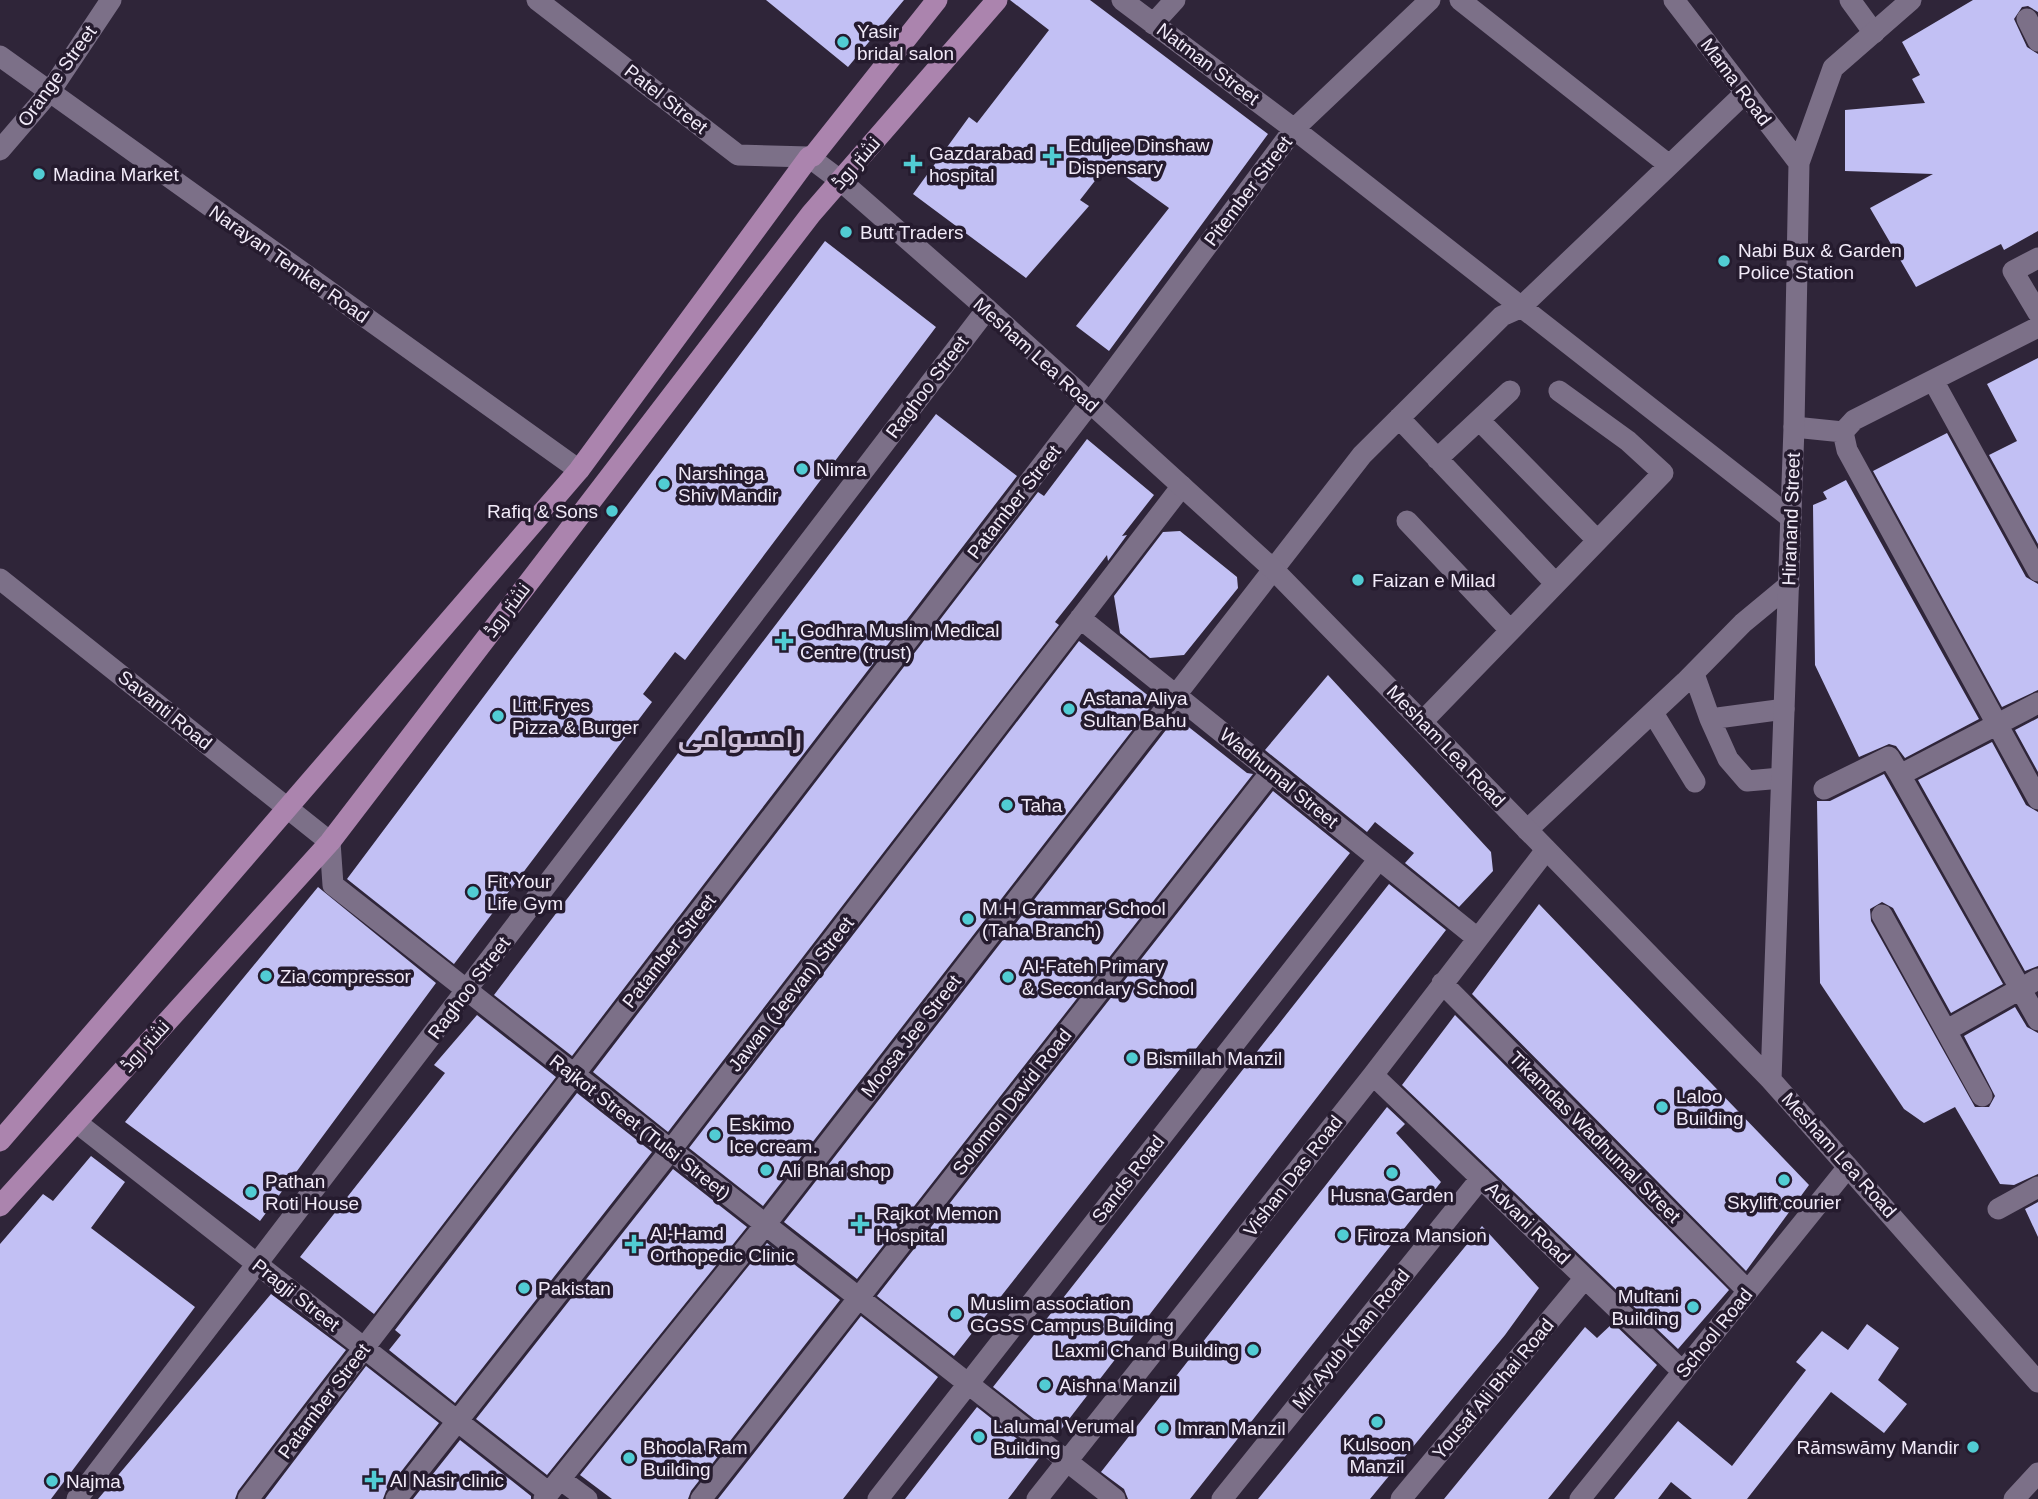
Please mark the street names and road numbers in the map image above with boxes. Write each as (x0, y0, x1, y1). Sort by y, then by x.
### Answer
street label: Natman Street (1153, 19, 1264, 110)
street label: Orange Street (13, 21, 101, 130)
street label: Mama Road (1696, 34, 1776, 130)
street label: Patel Street (620, 60, 712, 138)
street label: Pitember Street (1200, 131, 1297, 250)
street label: نشتر روڈ (828, 133, 885, 194)
street label: Narayan Temker Road (205, 201, 373, 327)
street label: Mesham Lea Road (969, 293, 1103, 417)
street label: Raghoo Street (882, 331, 973, 442)
street label: Patamber Street (963, 440, 1065, 563)
street label: Hiranand Street (1778, 451, 1804, 586)
street label: نشتر روڈ (480, 579, 535, 642)
street label: Savanti Road (114, 666, 216, 754)
street label: Mesham Lea Road (1383, 681, 1509, 811)
street label: Wadhumal Street (1216, 724, 1343, 833)
street label: Patamber Street (618, 889, 720, 1012)
street label: Jawan (Jeevan) Street (724, 912, 858, 1075)
street label: Raghoo Street (424, 932, 515, 1043)
street label: Moosa Jee Street (857, 970, 966, 1101)
street label: نشتر روڈ (116, 1016, 174, 1077)
street label: Solomon David Road (948, 1025, 1076, 1179)
street label: Tikamdas Wadhumal Street (1505, 1047, 1685, 1227)
street label: Rajkot Street (Tulsi Street) (546, 1050, 734, 1204)
street label: Mesham Lea Road (1777, 1088, 1901, 1222)
street label: Vishan Das Road (1239, 1111, 1347, 1241)
street label: Sands Road (1088, 1131, 1168, 1227)
street label: Advani Road (1482, 1178, 1574, 1268)
street label: Pragji Street (248, 1255, 344, 1336)
street label: Mir Ayub Khan Road (1288, 1265, 1414, 1413)
street label: School Road (1672, 1284, 1756, 1382)
street label: Yousaf Ali Bhai Road (1428, 1315, 1558, 1463)
street label: Patamber Street (274, 1339, 374, 1463)

